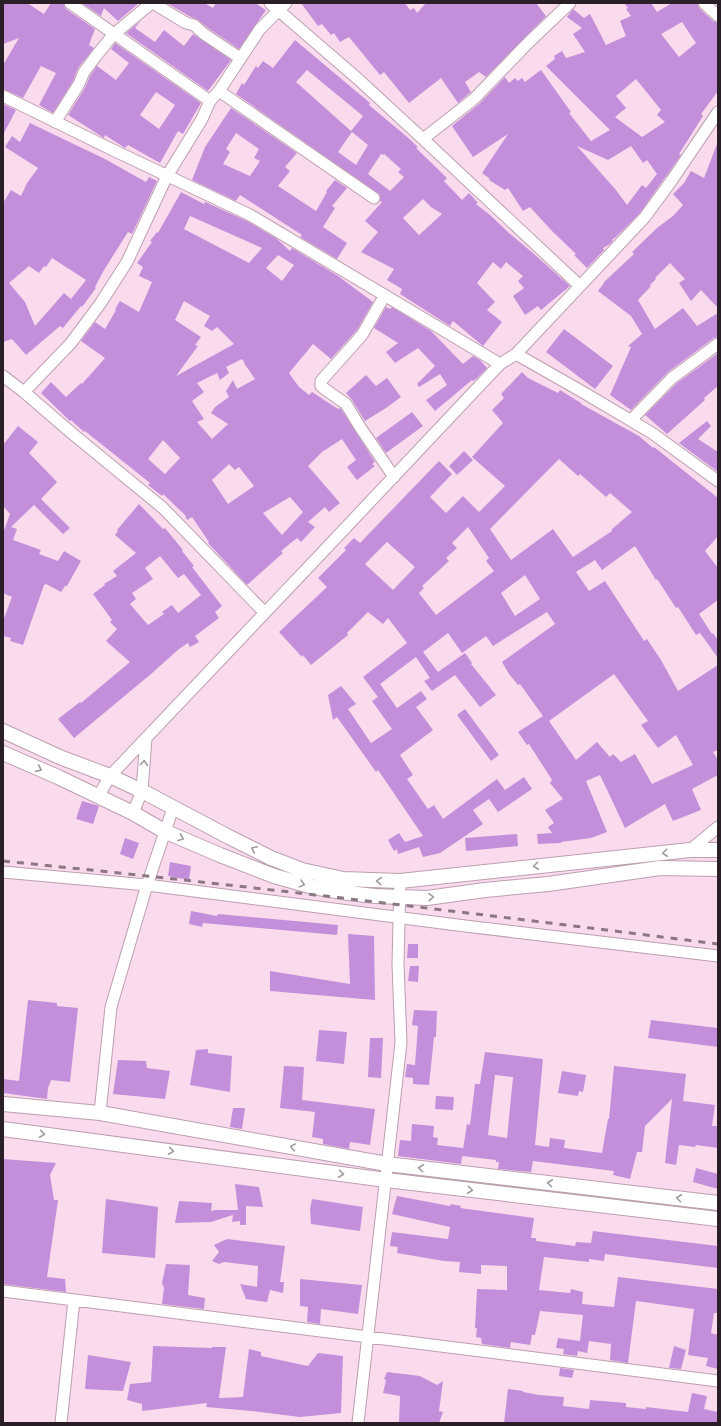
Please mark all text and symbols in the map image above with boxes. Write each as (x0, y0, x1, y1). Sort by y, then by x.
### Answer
one-way arrow (140, 759, 149, 766)
one-way arrow (35, 764, 42, 772)
one-way arrow (177, 833, 184, 841)
one-way arrow (251, 846, 258, 854)
one-way arrow (662, 848, 668, 857)
one-way arrow (533, 862, 539, 871)
one-way arrow (376, 876, 382, 885)
one-way arrow (298, 879, 305, 888)
one-way arrow (428, 893, 434, 902)
one-way arrow (39, 1129, 45, 1138)
one-way arrow (290, 1143, 296, 1152)
one-way arrow (167, 1147, 174, 1156)
one-way arrow (418, 1164, 424, 1173)
one-way arrow (338, 1169, 344, 1178)
one-way arrow (547, 1179, 553, 1188)
one-way arrow (467, 1185, 473, 1194)
one-way arrow (676, 1194, 682, 1203)

